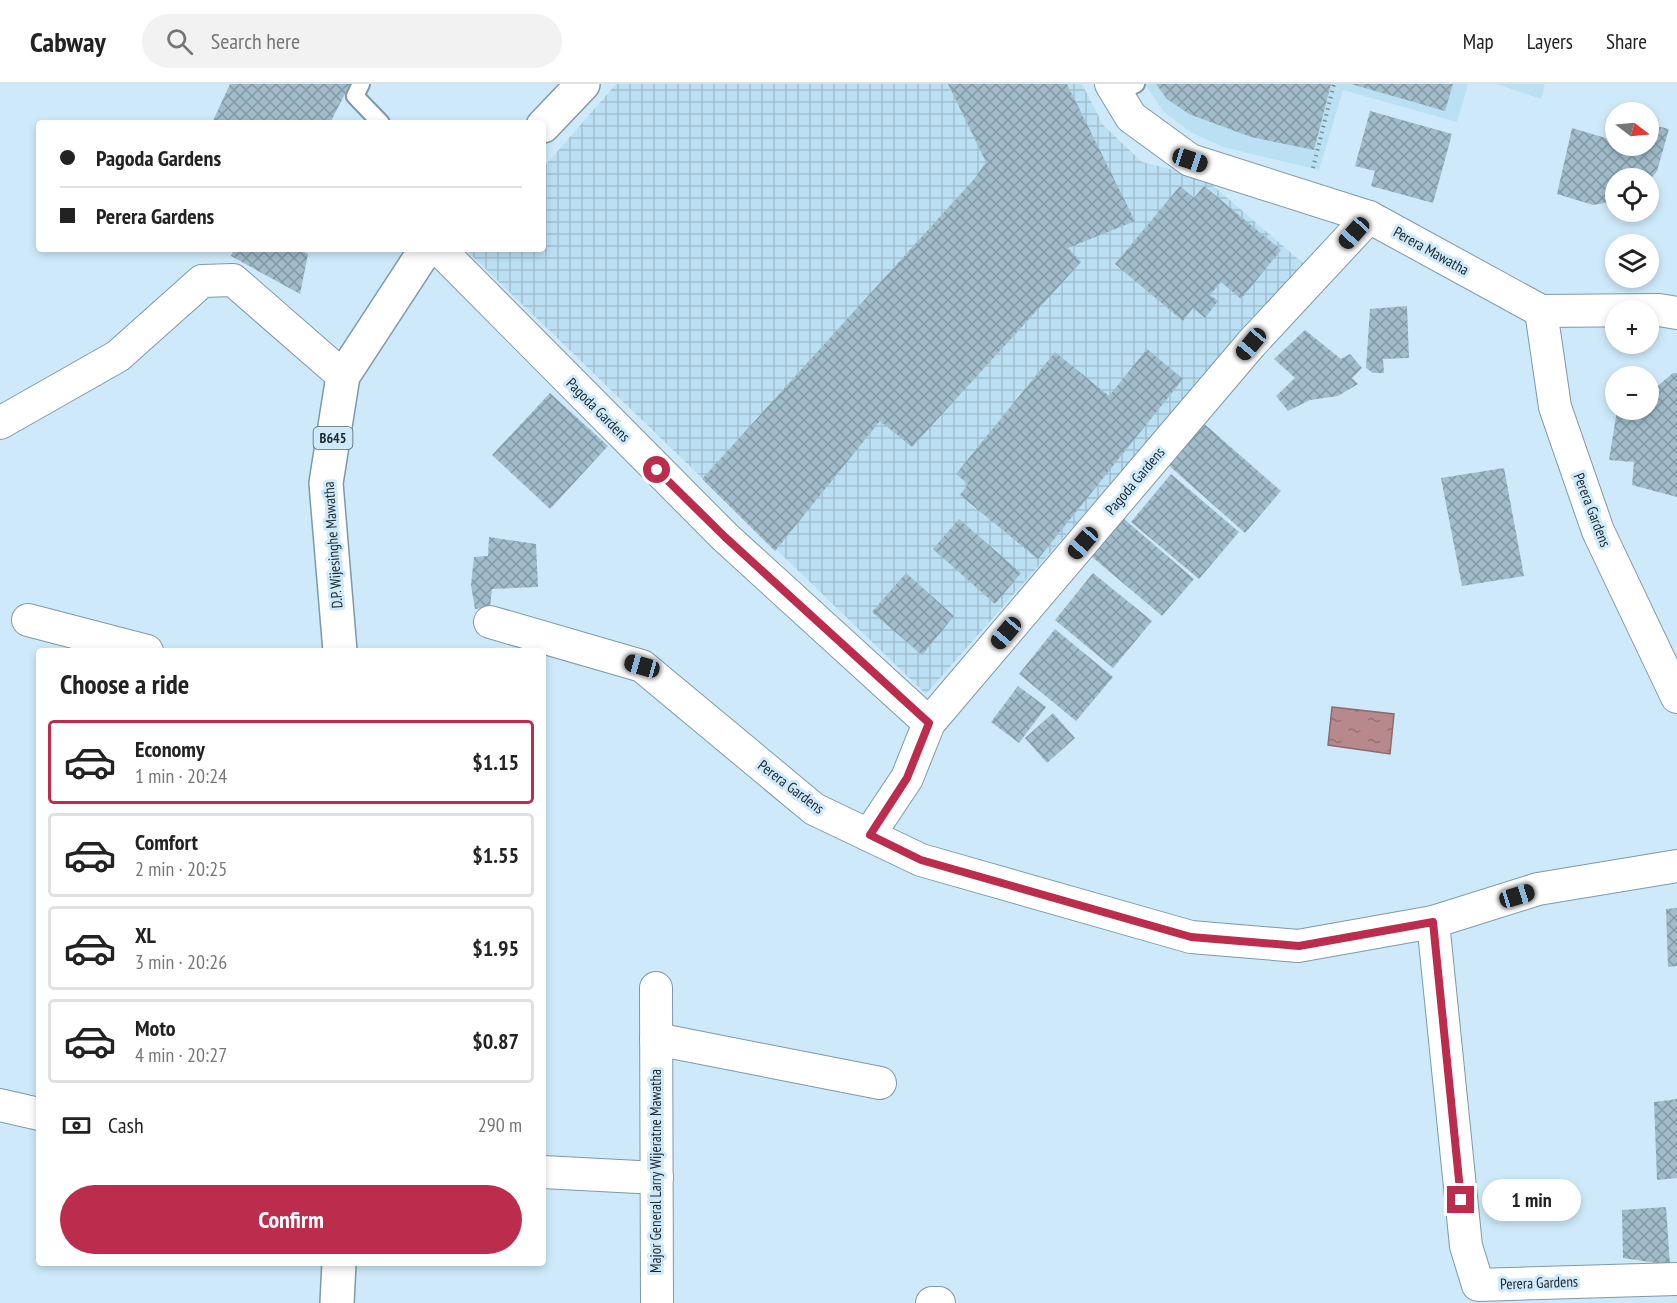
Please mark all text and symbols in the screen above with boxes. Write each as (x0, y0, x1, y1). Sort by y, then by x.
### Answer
search box (142, 14, 562, 68)
text: Cabway (30, 23, 106, 60)
icon: search (163, 25, 196, 58)
text: Search here (211, 27, 300, 55)
text: Map (1463, 28, 1494, 55)
text: Layers (1527, 28, 1573, 55)
text: Share (1606, 28, 1647, 55)
north arrow (1605, 102, 1659, 156)
map controls (1605, 102, 1659, 420)
text: Pagoda Gardens (96, 144, 221, 172)
car (1170, 146, 1210, 174)
button: locate (1605, 168, 1659, 222)
text: Perera Gardens (96, 202, 214, 230)
car (1335, 214, 1373, 252)
street label: Perera Mawatha (1390, 222, 1472, 279)
button: layers (1605, 234, 1659, 288)
button: + (1605, 300, 1659, 354)
car (1233, 324, 1269, 364)
button: − (1605, 366, 1659, 420)
street label: Pagoda Gardens (562, 374, 634, 446)
road number: B645 (314, 427, 352, 449)
street label: Pagoda Gardens (1101, 443, 1169, 519)
route start (643, 456, 670, 483)
street label: Perera Gardens (1570, 470, 1615, 550)
street label: D.P. Wijesinghe Mawatha (319, 481, 346, 609)
car (1064, 524, 1102, 562)
car (988, 613, 1024, 653)
car (622, 652, 662, 680)
text: Choose a ride (60, 667, 189, 701)
icon: car (63, 735, 117, 789)
text: Economy (135, 735, 205, 763)
text: $1.15 (472, 748, 519, 776)
street label: Perera Gardens (754, 756, 828, 818)
text: 1 min · 20:24 (135, 763, 227, 789)
icon: car (63, 828, 117, 882)
text: Comfort (135, 828, 198, 856)
text: $1.55 (472, 841, 519, 869)
text: 2 min · 20:25 (135, 856, 227, 882)
car (1497, 882, 1537, 910)
icon: car (63, 921, 117, 975)
text: XL (135, 921, 156, 949)
text: $1.95 (472, 934, 519, 962)
text: 3 min · 20:26 (135, 949, 227, 975)
icon: car (63, 1014, 117, 1068)
text: Moto (135, 1014, 176, 1042)
text: $0.87 (472, 1027, 519, 1055)
text: 4 min · 20:27 (135, 1042, 227, 1068)
street label: Major General Larry Wijeratne Mawatha (646, 1069, 665, 1273)
icon: cash (60, 1109, 93, 1142)
text: Cash (108, 1111, 144, 1139)
text: 290 m (478, 1112, 522, 1138)
callout: 1 min (1482, 1179, 1581, 1221)
button: Confirm (60, 1185, 522, 1254)
route end (1447, 1186, 1474, 1213)
text: 1 min (1511, 1187, 1552, 1213)
street label: Perera Gardens (1500, 1272, 1578, 1293)

